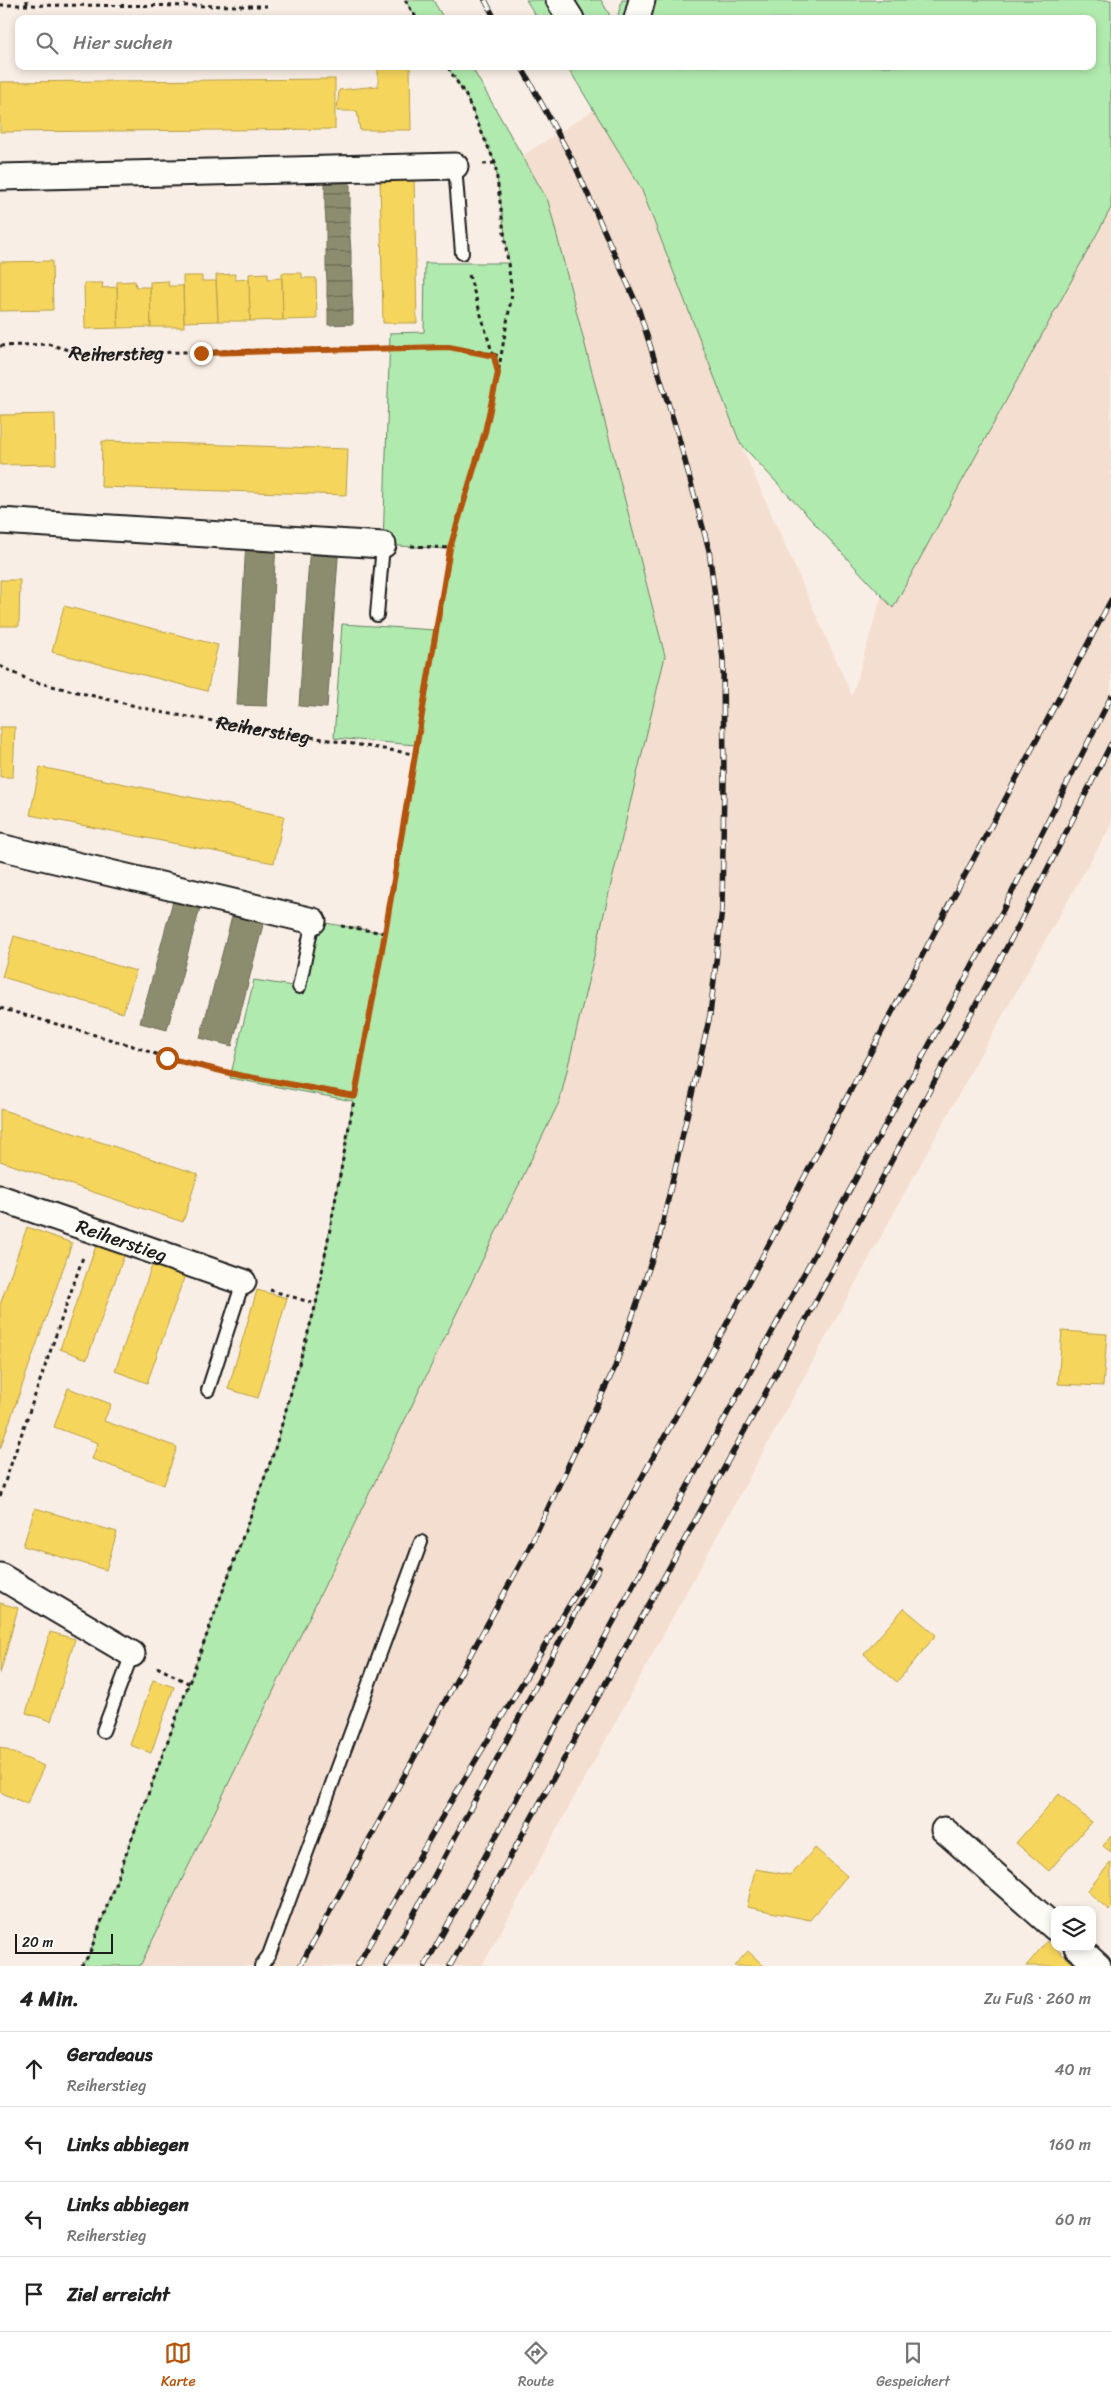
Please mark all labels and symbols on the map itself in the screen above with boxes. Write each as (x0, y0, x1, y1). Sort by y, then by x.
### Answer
street label: Reiherstieg (65, 335, 164, 371)
route end (190, 342, 213, 365)
street label: Reiherstieg (214, 706, 313, 754)
route start (156, 1047, 179, 1070)
street label: Reiherstieg (72, 1210, 172, 1272)
scale bar (15, 1931, 112, 1954)

